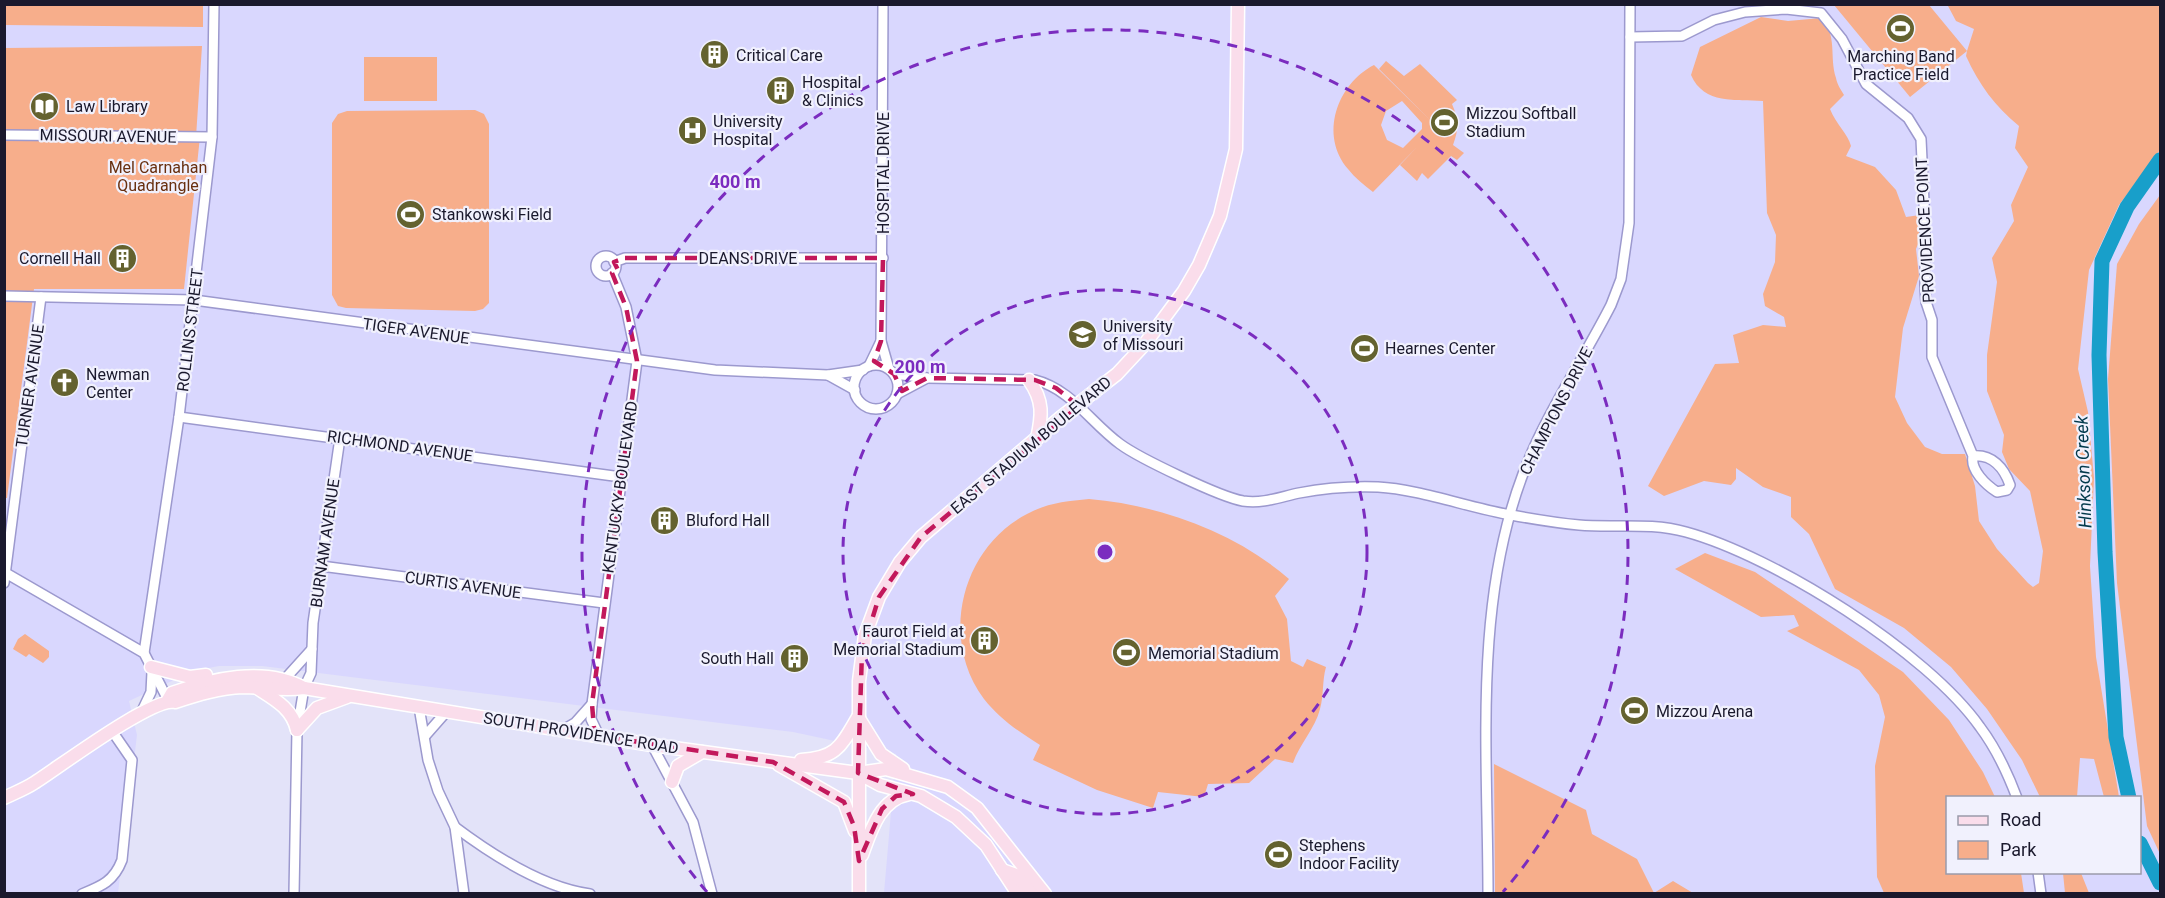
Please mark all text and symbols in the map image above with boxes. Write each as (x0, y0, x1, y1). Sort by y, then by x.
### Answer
sports icon: Marching Band Practice Field (1885, 12, 1917, 44)
building icon: Critical Care (699, 39, 731, 71)
place label: Critical Care (736, 46, 823, 65)
place label: Marching Band Practice Field (1847, 47, 1955, 84)
place label: Hospital & Clinics (802, 73, 863, 110)
building icon: Hospital & Clinics (765, 75, 797, 107)
library icon: Law Library (29, 90, 61, 122)
place label: Law Library (66, 97, 148, 116)
place label: Mizzou Softball Stadium (1466, 104, 1576, 141)
sports icon: Mizzou Softball Stadium (1429, 106, 1461, 138)
place label: University Hospital (713, 112, 783, 149)
street label: HOSPITAL DRIVE (874, 112, 893, 234)
hospital icon: University Hospital (676, 114, 708, 146)
street label: MISSOURI AVENUE (39, 125, 177, 147)
street label: PROVIDENCE POINT (1912, 156, 1938, 303)
park label: Mel Carnahan Quadrangle (109, 158, 207, 195)
text: 400 m (709, 171, 761, 192)
sports icon: Stankowski Field (395, 198, 427, 230)
place label: Stankowski Field (432, 205, 552, 224)
building icon: Cornell Hall (106, 242, 138, 274)
place label: Cornell Hall (19, 249, 101, 268)
street label: DEANS DRIVE (699, 249, 797, 268)
street label: ROLLINS STREET (173, 267, 207, 393)
street label: TIGER AVENUE (361, 314, 471, 348)
place label: University of Missouri (1103, 317, 1183, 354)
school or university icon: University of Missouri (1066, 319, 1098, 351)
street label: TURNER AVENUE (12, 323, 48, 449)
sports icon: Hearnes Center (1348, 332, 1380, 364)
place label: Hearnes Center (1385, 339, 1496, 358)
street label: CHAMPIONS DRIVE (1516, 344, 1596, 478)
text: 200 m (894, 356, 946, 377)
place label: Newman Center (86, 365, 150, 402)
church icon: Newman Center (49, 367, 81, 399)
street label: EAST STADIUM BOULEVARD (947, 372, 1115, 518)
street label: KENTUCKY BOULEVARD (599, 400, 641, 574)
water label: Hinkson Creek (2070, 414, 2095, 529)
street label: RICHMOND AVENUE (326, 426, 474, 466)
street label: BURNAM AVENUE (307, 477, 343, 609)
building icon: Bluford Hall (649, 504, 681, 536)
place label: Bluford Hall (686, 511, 770, 530)
centre of rings (1095, 542, 1115, 562)
street label: CURTIS AVENUE (404, 567, 522, 603)
place label: Faurot Field at Memorial Stadium (833, 622, 964, 659)
building icon: Faurot Field at Memorial Stadium (969, 624, 1001, 656)
sports icon: Memorial Stadium (1111, 637, 1143, 669)
building icon: South Hall (779, 642, 811, 674)
place label: Memorial Stadium (1148, 644, 1279, 663)
place label: South Hall (701, 649, 774, 668)
sports icon: Mizzou Arena (1619, 695, 1651, 727)
place label: Mizzou Arena (1656, 702, 1753, 721)
street label: SOUTH PROVIDENCE ROAD (482, 708, 680, 758)
legend (1946, 796, 2141, 874)
text: Road (2000, 809, 2041, 830)
place label: Stephens Indoor Facility (1299, 836, 1399, 873)
sports icon: Stephens Indoor Facility (1262, 838, 1294, 870)
text: Park (2000, 839, 2037, 860)

